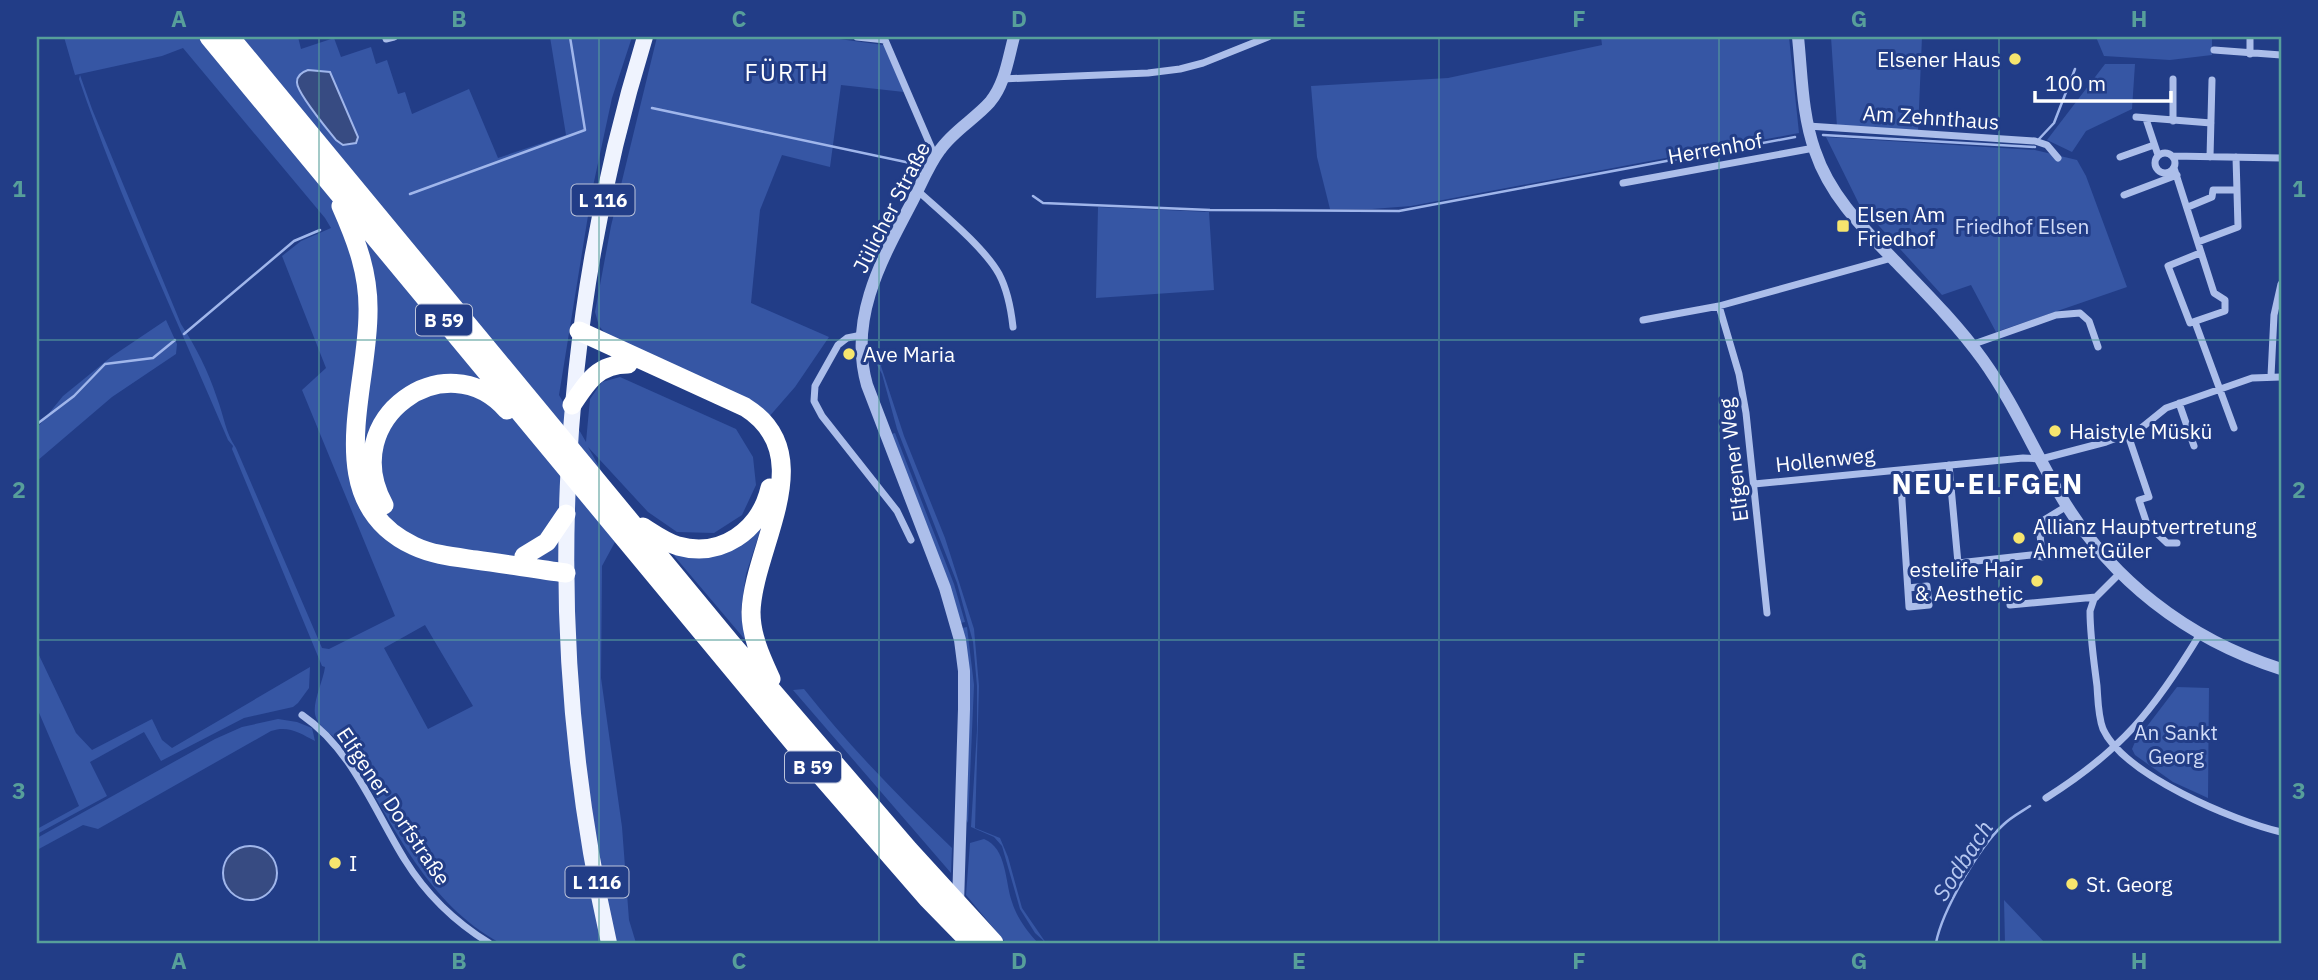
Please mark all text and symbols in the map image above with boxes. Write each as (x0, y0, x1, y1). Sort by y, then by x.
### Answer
text: A (171, 3, 187, 33)
text: B (451, 3, 467, 33)
text: C (732, 3, 747, 33)
text: D (1011, 3, 1027, 33)
text: E (1292, 3, 1306, 33)
text: F (1572, 3, 1586, 33)
text: G (1851, 3, 1867, 33)
text: H (2131, 3, 2147, 33)
place label: Elsener Haus (1877, 45, 2001, 73)
marker: Elsener Haus (2007, 51, 2023, 67)
district label: FÜRTH (744, 56, 830, 88)
scale bar (2035, 60, 2171, 104)
text: 100 m (2045, 69, 2106, 97)
street label: Am Zehnthaus (1862, 98, 2000, 136)
street label: Herrenhof (1666, 126, 1765, 170)
street label: Jülicher Straße (846, 137, 936, 277)
text: 1 (12, 173, 26, 203)
text: 1 (2292, 173, 2306, 203)
road number: L 116 (572, 184, 634, 216)
place label: Elsen Am Friedhof (1857, 200, 1945, 252)
park label: Friedhof Elsen (1955, 212, 2089, 240)
marker: Elsen Am Friedhof (1835, 218, 1851, 234)
road number: B 59 (416, 304, 472, 336)
place label: Ave Maria (863, 340, 955, 368)
marker: Ave Maria (841, 346, 857, 362)
street label: Elfgener Weg (1712, 397, 1754, 523)
place label: Haistyle Müskü (2069, 417, 2212, 445)
marker: Haistyle Müskü (2047, 423, 2063, 439)
street label: Hollenweg (1774, 440, 1876, 478)
district label: NEU-ELFGEN (1892, 465, 2084, 502)
text: 2 (12, 474, 26, 504)
text: 2 (2292, 474, 2306, 504)
place label: Allianz Hauptvertretung Ahmet Güler (2033, 512, 2257, 564)
marker: Allianz Hauptvertretung Ahmet Güler (2011, 530, 2027, 546)
place label: estelife Hair & Aesthetic (1909, 555, 2023, 607)
marker: estelife Hair & Aesthetic (2029, 573, 2045, 589)
park label: An Sankt Georg (2134, 718, 2218, 770)
street label: Elfgener Dorfstraße (331, 721, 457, 891)
road number: B 59 (785, 752, 841, 782)
text: 3 (12, 775, 26, 805)
text: 3 (2292, 775, 2306, 805)
water label: Sodbach (1925, 814, 1999, 906)
place label: I (349, 849, 357, 877)
marker: I (327, 855, 343, 871)
road number: L 116 (566, 866, 628, 898)
place label: St. Georg (2086, 870, 2172, 898)
marker: St. Georg (2064, 876, 2080, 892)
text: A (171, 945, 187, 975)
text: B (451, 945, 467, 975)
text: C (732, 945, 747, 975)
text: D (1011, 945, 1027, 975)
text: E (1292, 945, 1306, 975)
text: F (1572, 945, 1586, 975)
text: G (1851, 945, 1867, 975)
text: H (2131, 945, 2147, 975)

